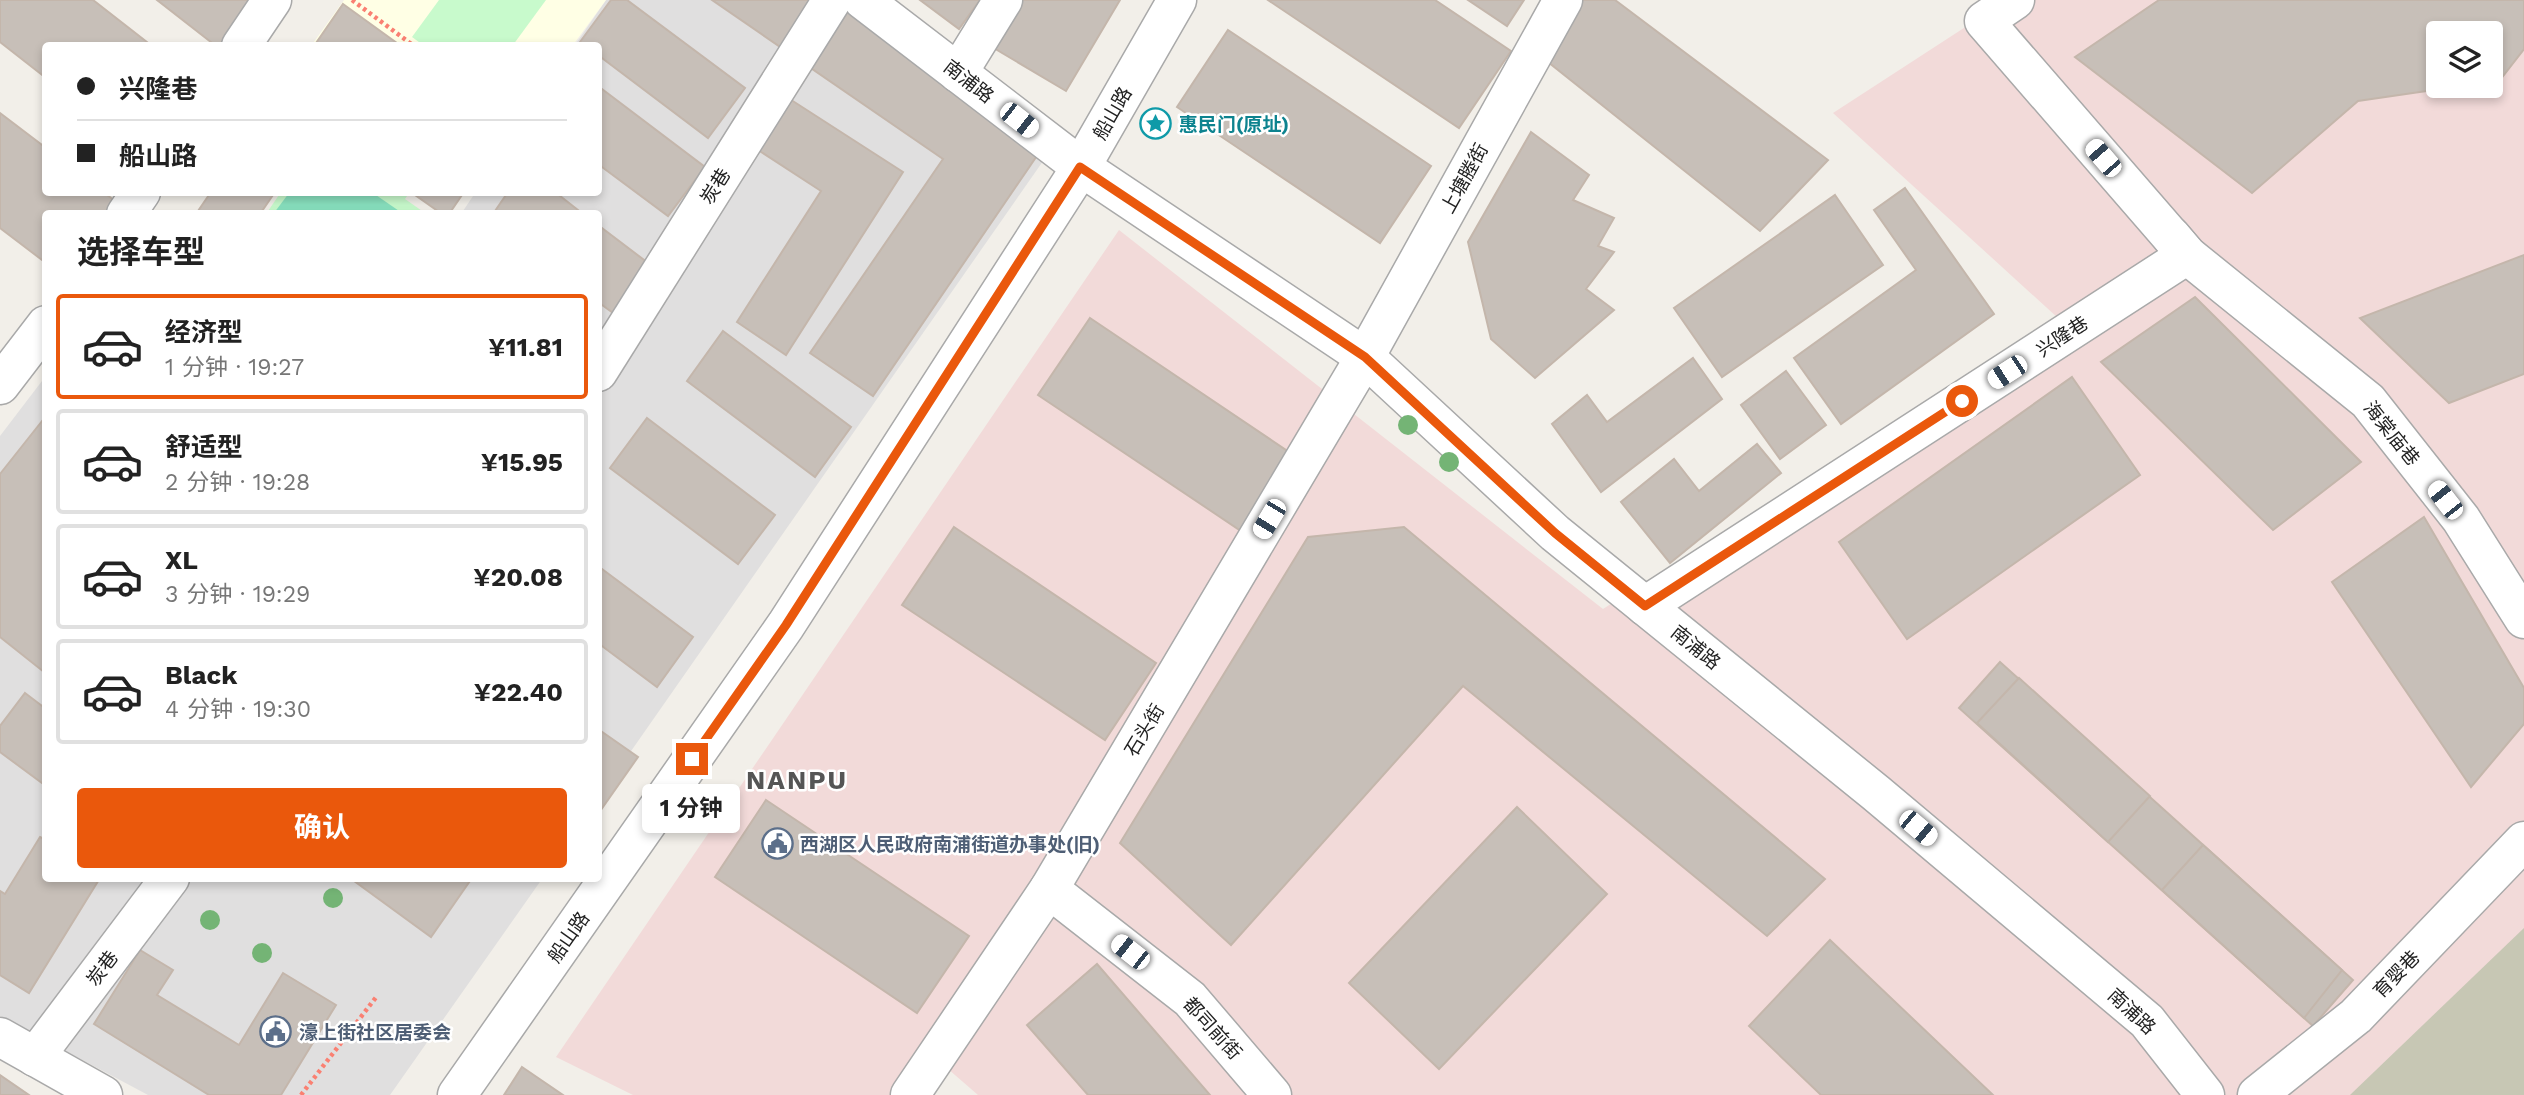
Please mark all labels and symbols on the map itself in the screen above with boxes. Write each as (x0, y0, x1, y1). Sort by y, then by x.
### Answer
street label: 南浦路 (939, 55, 998, 108)
street label: 船山路 (1088, 83, 1137, 144)
car (996, 99, 1043, 141)
place icon: 惠民门(原址) (1139, 107, 1173, 141)
place label: 惠民门(原址) (1179, 113, 1289, 136)
car (2082, 135, 2125, 181)
street label: 上塘塍街 (1436, 139, 1493, 217)
street label: 炭巷 (696, 164, 735, 208)
street label: 兴隆巷 (2032, 311, 2092, 362)
car (1984, 352, 2031, 392)
route start (1946, 385, 1978, 417)
street label: 海棠庙巷 (2359, 397, 2424, 470)
car (2424, 477, 2467, 523)
car (1250, 496, 1289, 542)
street label: 南浦路 (1666, 621, 1725, 674)
street label: 石头街 (1120, 700, 1169, 761)
route end (676, 743, 708, 775)
district label: NANPU (746, 765, 848, 795)
callout: 1 分钟 (643, 784, 741, 832)
car (1896, 806, 1941, 850)
public building icon: 西湖区人民政府南浦街道办事处(旧) (760, 827, 794, 861)
place label: 西湖区人民政府南浦街道办事处(旧) (800, 833, 1100, 856)
street label: 船山路 (543, 907, 594, 967)
car (1107, 931, 1154, 973)
street label: 炭巷 (82, 946, 123, 990)
street label: 育婴巷 (2368, 946, 2424, 1003)
street label: 南浦路 (2103, 984, 2160, 1039)
street label: 都司前街 (1179, 992, 1247, 1064)
public building icon: 濠上街社区居委会 (259, 1015, 293, 1049)
place label: 濠上街社区居委会 (299, 1021, 451, 1044)

